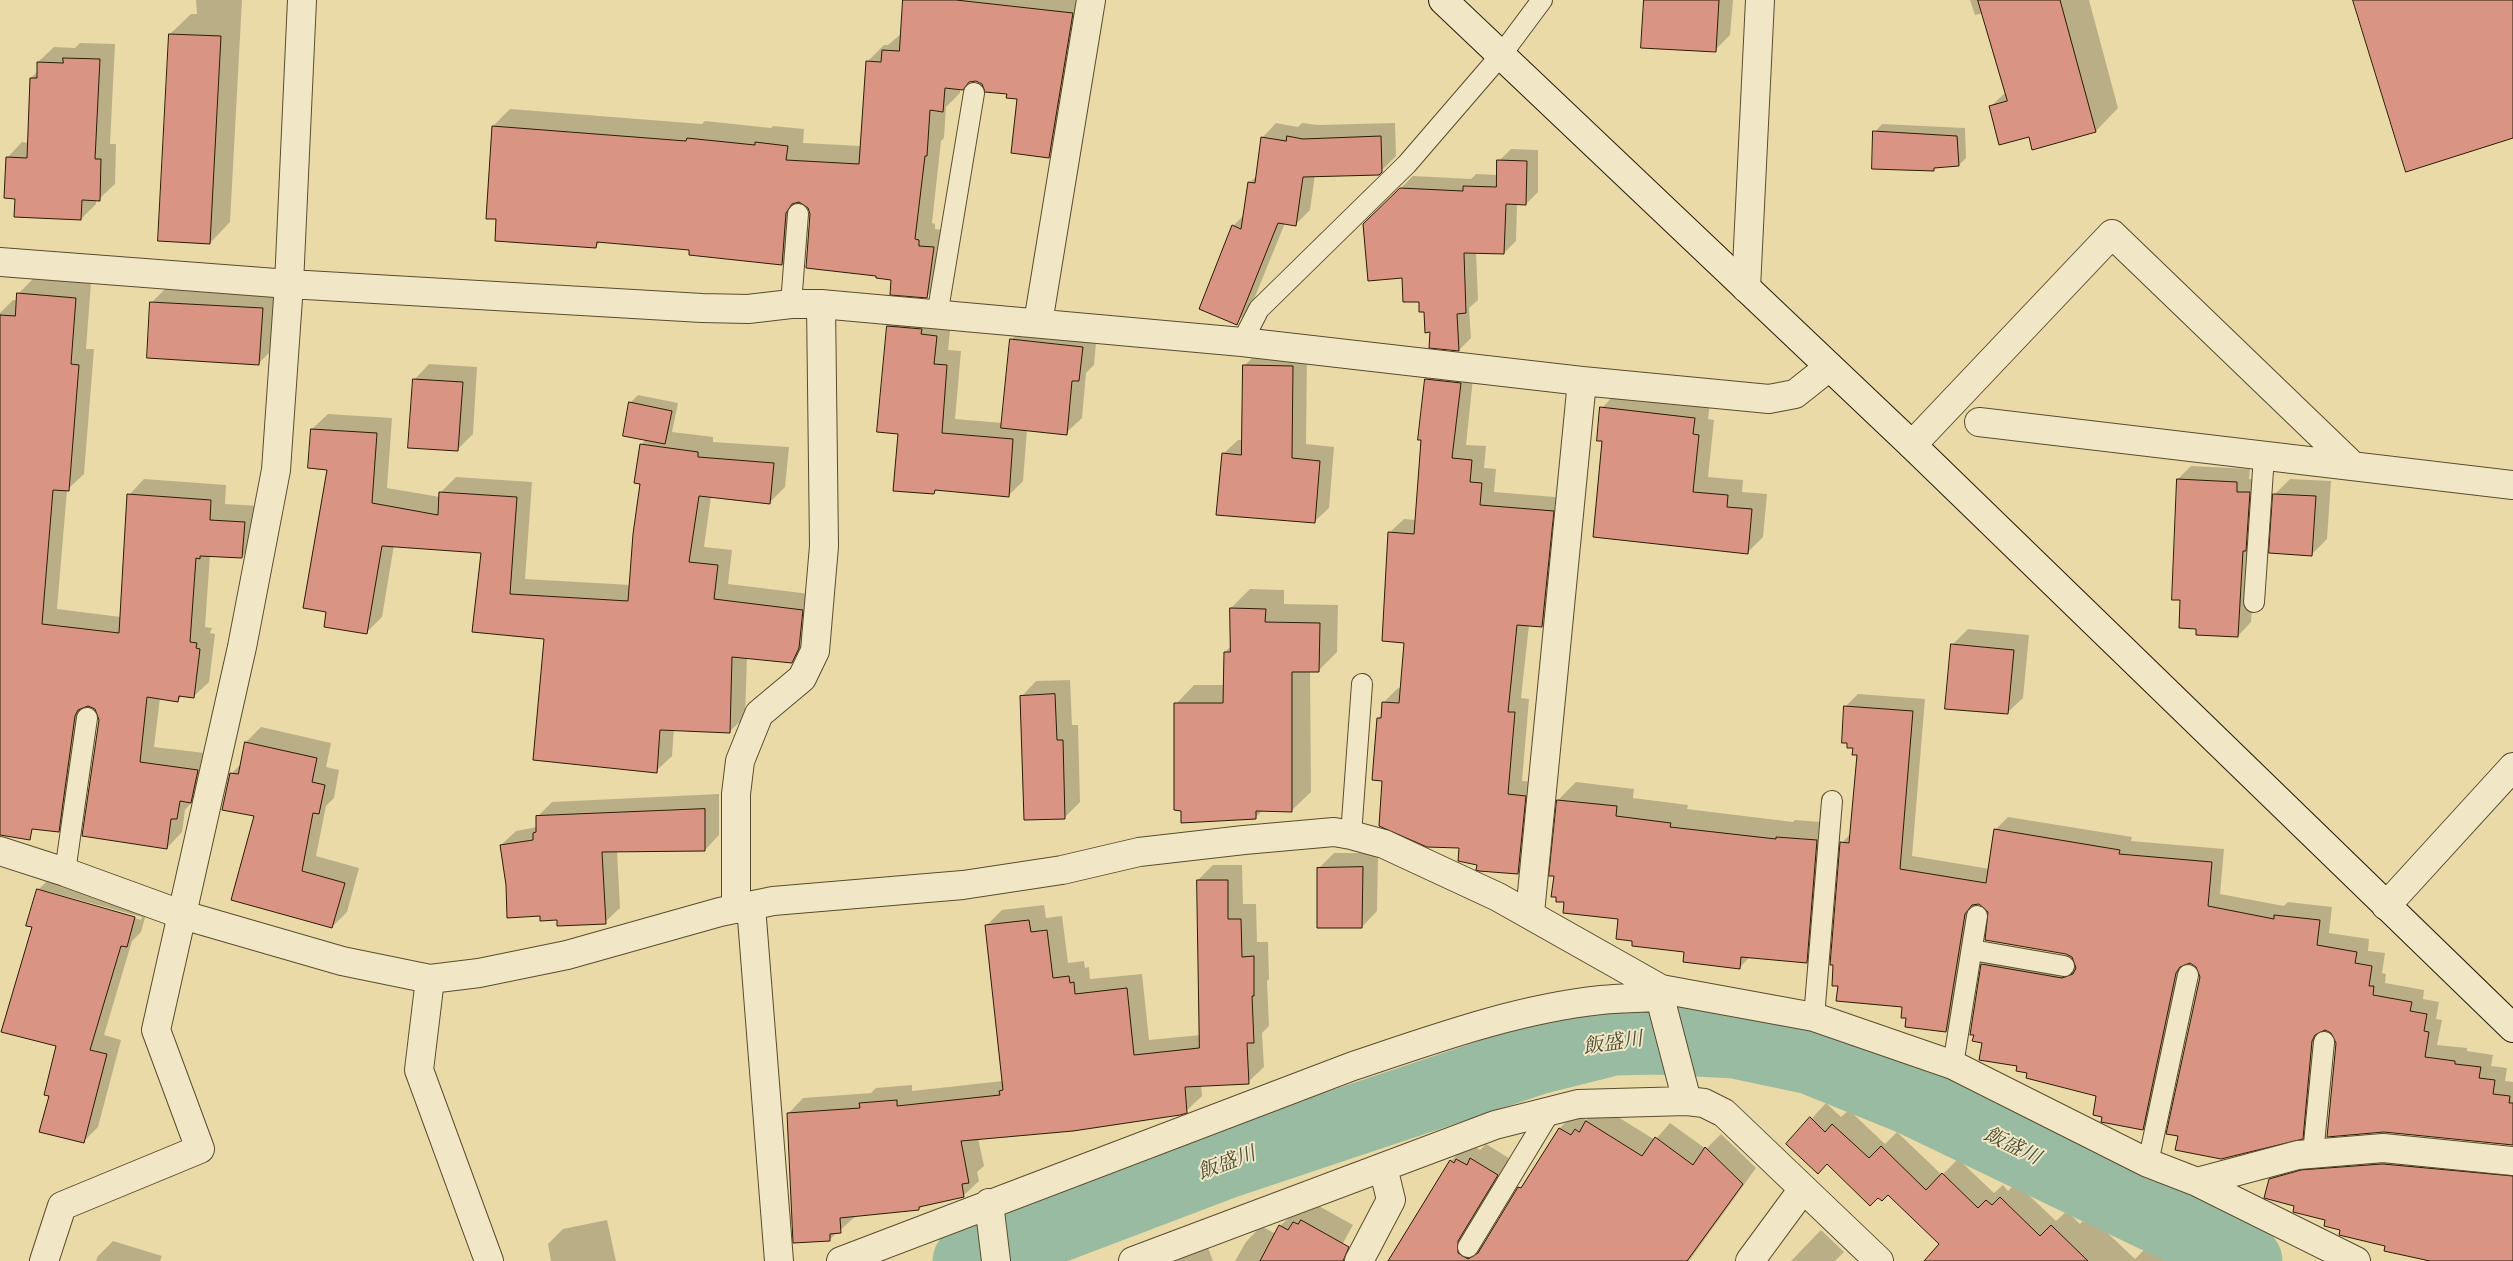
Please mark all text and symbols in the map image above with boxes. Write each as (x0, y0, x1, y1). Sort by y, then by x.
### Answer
water label: 飯盛川 (1582, 1028, 1644, 1060)
water label: 飯盛川 (1980, 1123, 2044, 1171)
water label: 飯盛川 (1195, 1142, 1259, 1186)

